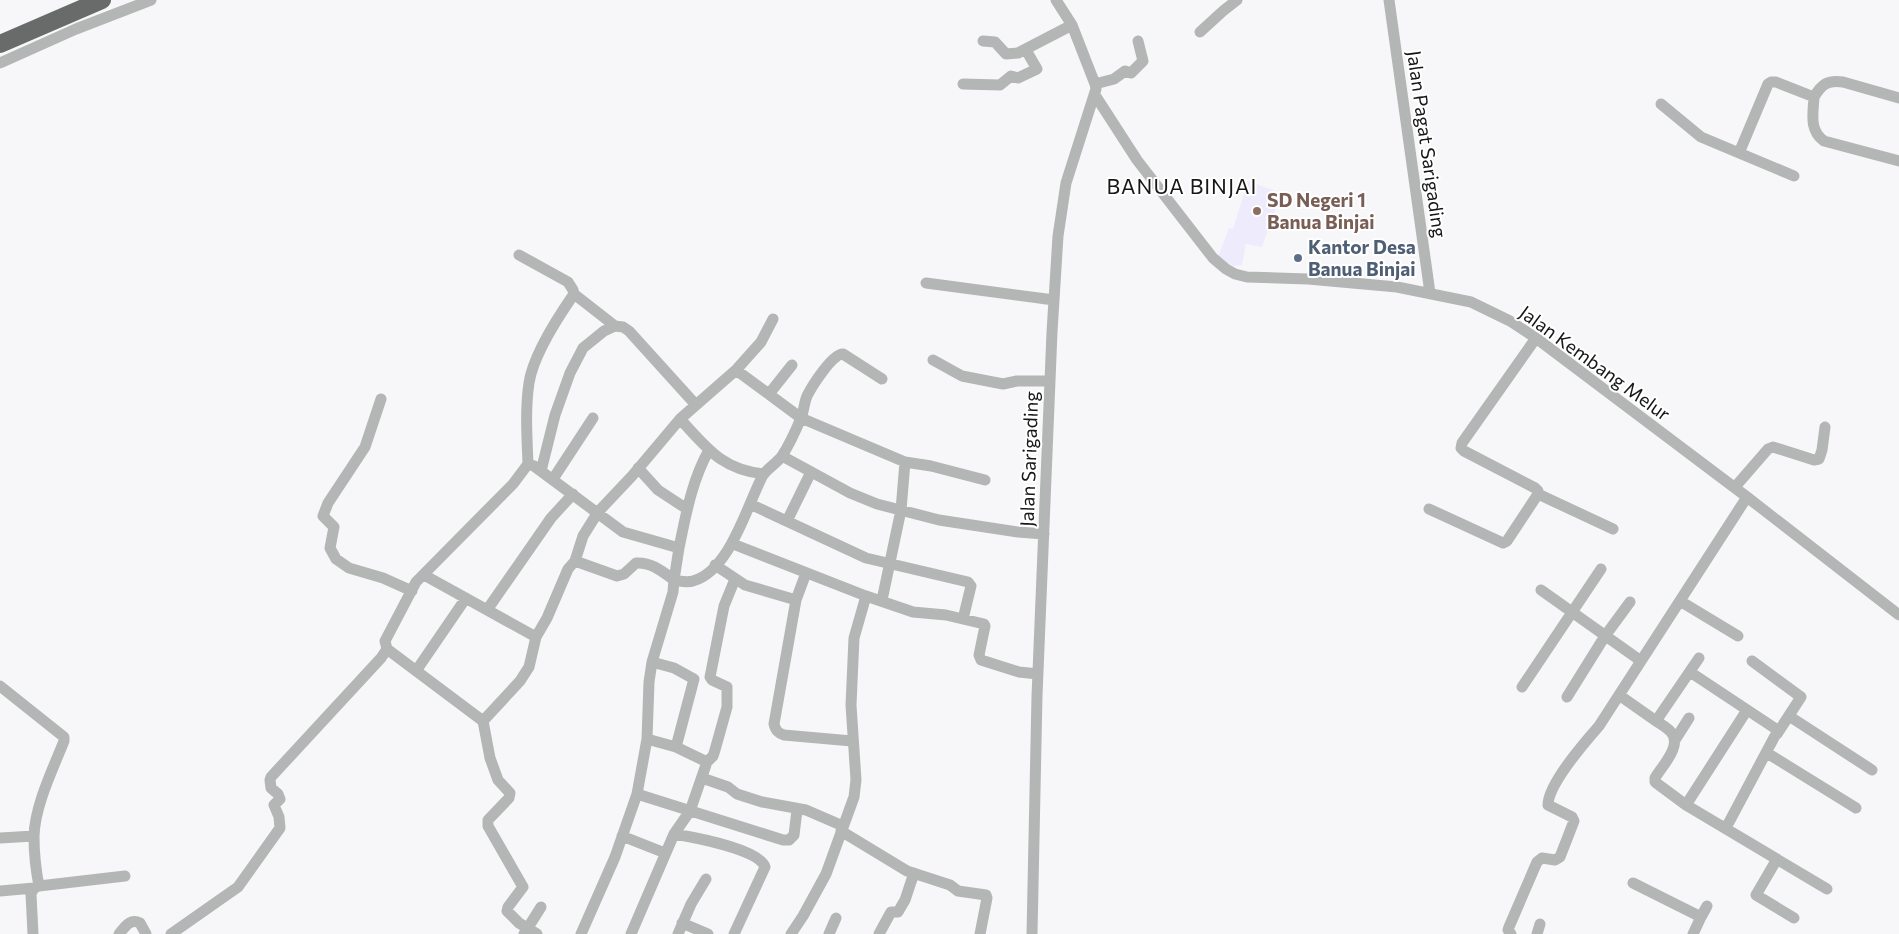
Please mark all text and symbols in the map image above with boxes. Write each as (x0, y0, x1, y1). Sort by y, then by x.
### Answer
street label: Jalan Pagat Sarigading (1403, 49, 1452, 239)
district label: BANUA BINJAI (1107, 173, 1257, 198)
place label: SD Negeri 1 Banua Binjai (1267, 188, 1375, 233)
marker: SD Negeri 1 Banua Binjai (1251, 205, 1263, 217)
place label: Kantor Desa Banua Binjai (1308, 235, 1416, 280)
marker: Kantor Desa Banua Binjai (1292, 252, 1304, 264)
street label: Jalan Kembang Melur (1515, 300, 1675, 425)
street label: Jalan Sarigading (1015, 391, 1042, 527)

